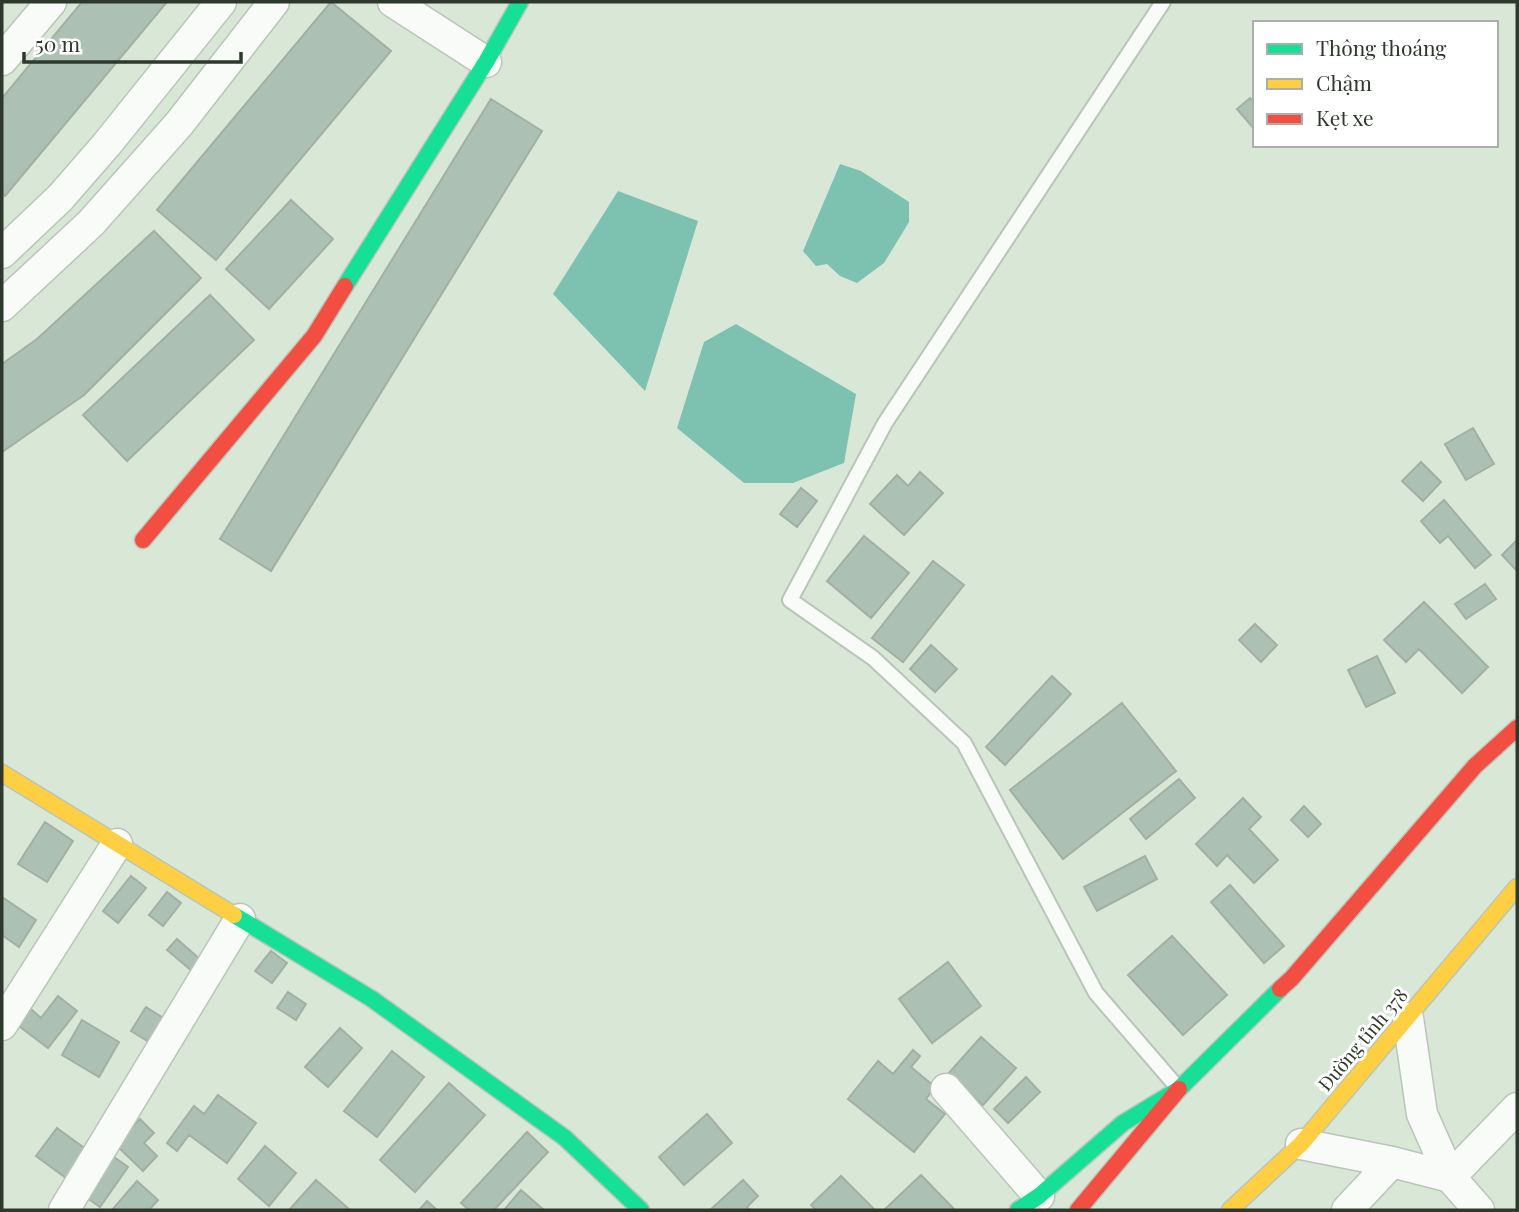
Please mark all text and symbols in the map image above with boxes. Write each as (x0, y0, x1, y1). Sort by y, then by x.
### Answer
scale bar (24, 21, 242, 65)
legend (1253, 21, 1498, 147)
text: 50 m (35, 29, 81, 57)
text: Thông thoáng (1316, 33, 1446, 61)
text: Chậm (1316, 68, 1372, 96)
text: Kẹt xe (1316, 103, 1374, 131)
street label: Đường tỉnh 378 (1311, 982, 1413, 1096)

